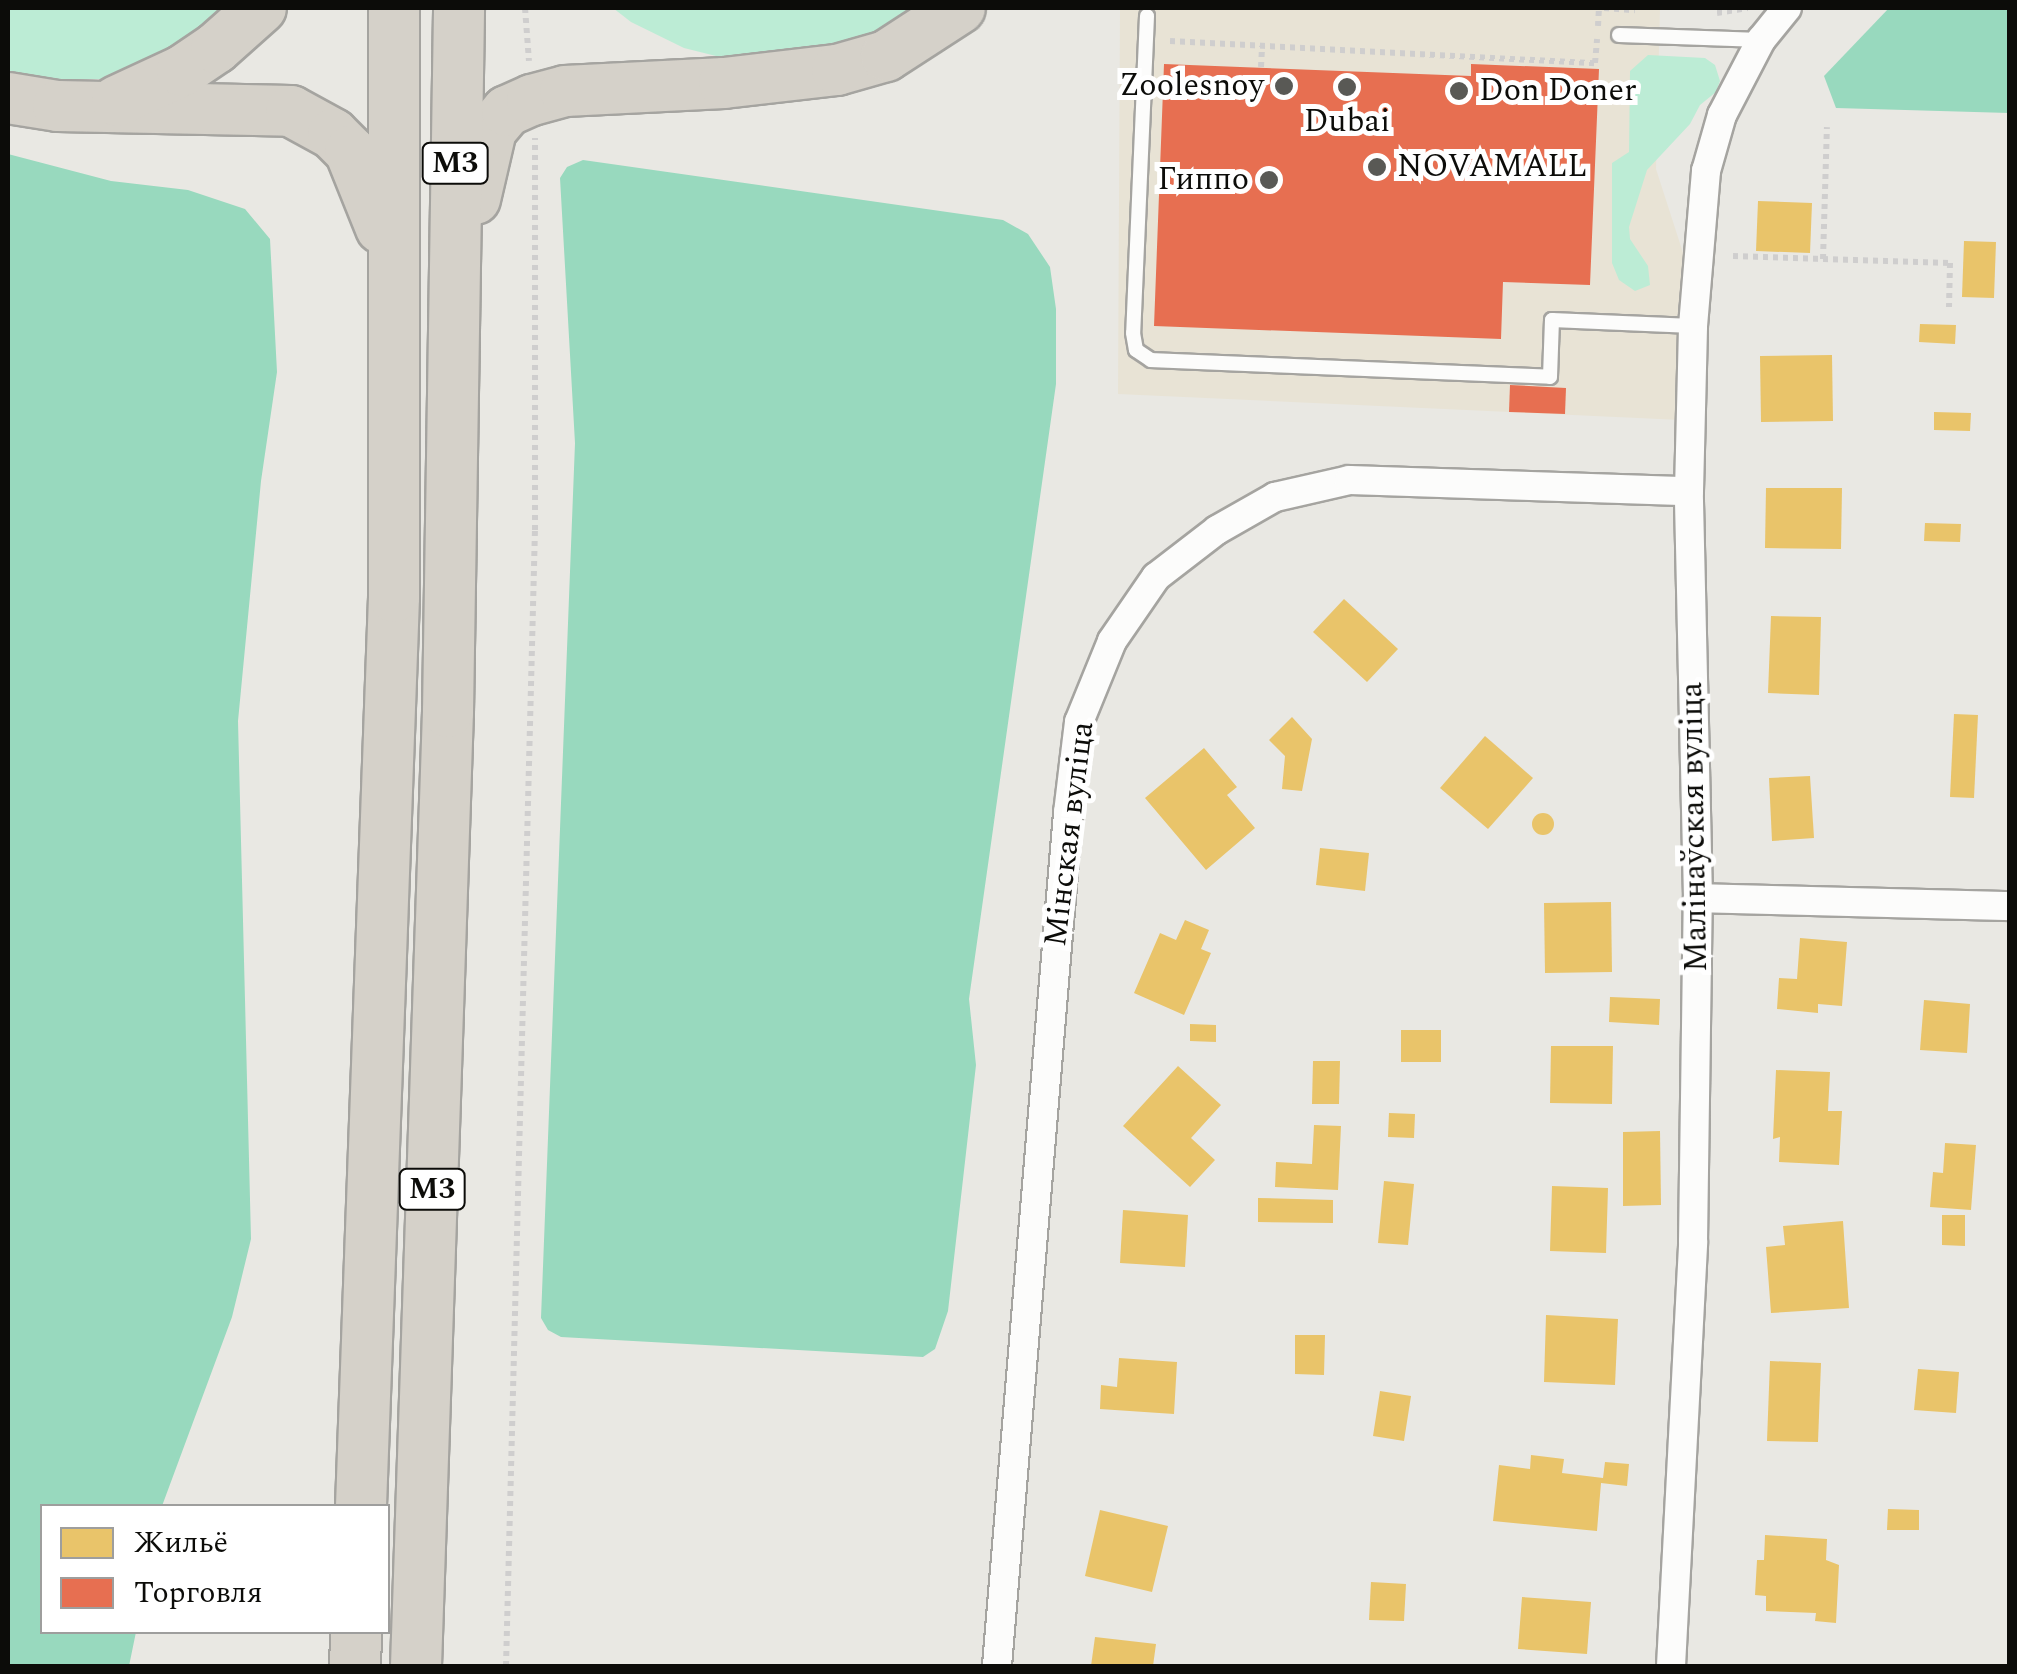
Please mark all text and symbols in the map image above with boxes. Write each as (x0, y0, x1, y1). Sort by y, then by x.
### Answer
place label: Zoolesnoy (1119, 67, 1264, 105)
place label: Don Doner (1479, 72, 1637, 110)
marker: Zoolesnoy (1273, 75, 1295, 97)
marker: Dubai (1336, 76, 1358, 98)
marker: Don Doner (1448, 80, 1470, 102)
place label: Dubai (1304, 103, 1390, 141)
road number: М3 (420, 138, 490, 188)
place label: NOVAMALL (1397, 148, 1587, 186)
marker: NOVAMALL (1366, 156, 1388, 178)
place label: Гиппо (1157, 161, 1249, 199)
marker: Гиппо (1258, 169, 1280, 191)
street label: Малінаўская вуліца (1673, 682, 1717, 972)
street label: Мінская вуліца (1037, 719, 1103, 949)
road number: М3 (397, 1164, 467, 1214)
legend (40, 1504, 390, 1634)
text: Жильё (134, 1520, 228, 1566)
text: Торговля (134, 1570, 263, 1616)

